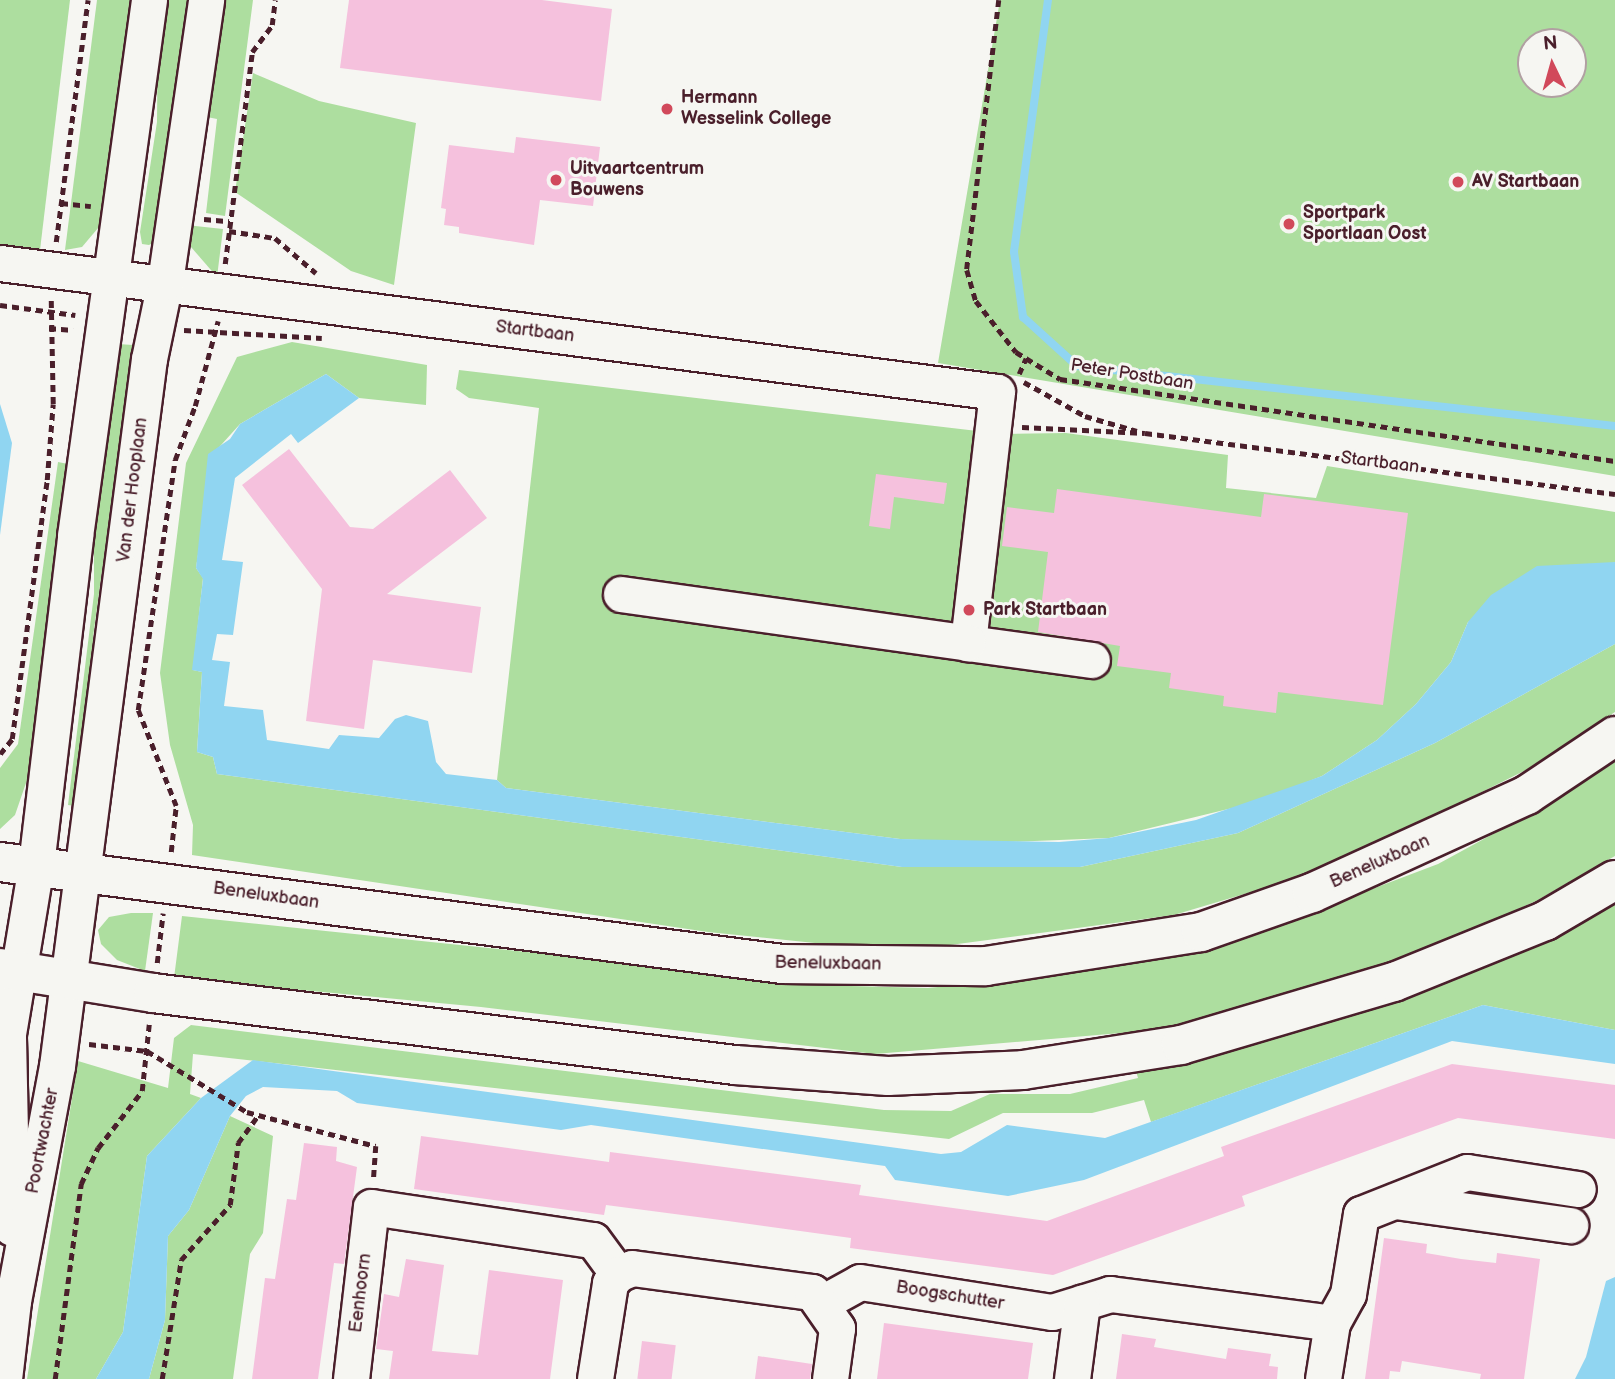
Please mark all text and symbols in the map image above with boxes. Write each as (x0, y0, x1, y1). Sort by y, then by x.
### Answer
north arrow (1517, 28, 1587, 98)
text: N (1542, 31, 1558, 56)
place label: Hermann Wesselink College (681, 88, 831, 130)
marker: Hermann Wesselink College (659, 101, 675, 117)
place label: Uitvaartcentrum Bouwens (570, 159, 704, 202)
place label: AV Startbaan (1472, 171, 1579, 193)
marker: Uitvaartcentrum Bouwens (548, 172, 564, 188)
marker: AV Startbaan (1450, 174, 1466, 190)
place label: Sportpark Sportlaan Oost (1303, 203, 1426, 246)
marker: Sportpark Sportlaan Oost (1281, 216, 1297, 232)
street label: Startbaan (495, 316, 575, 348)
street label: Peter Postbaan (1069, 355, 1195, 395)
street label: Van der Hooplaan (113, 416, 153, 564)
street label: Startbaan (1340, 447, 1420, 479)
place label: Park Startbaan (983, 599, 1107, 621)
marker: Park Startbaan (961, 602, 977, 618)
street label: Beneluxbaan (1327, 830, 1433, 894)
street label: Beneluxbaan (212, 878, 320, 914)
street label: Beneluxbaan (774, 952, 882, 976)
street label: Poortwachter (22, 1086, 64, 1196)
street label: Eenhoorn (345, 1252, 377, 1334)
street label: Boogschutter (894, 1277, 1006, 1315)

